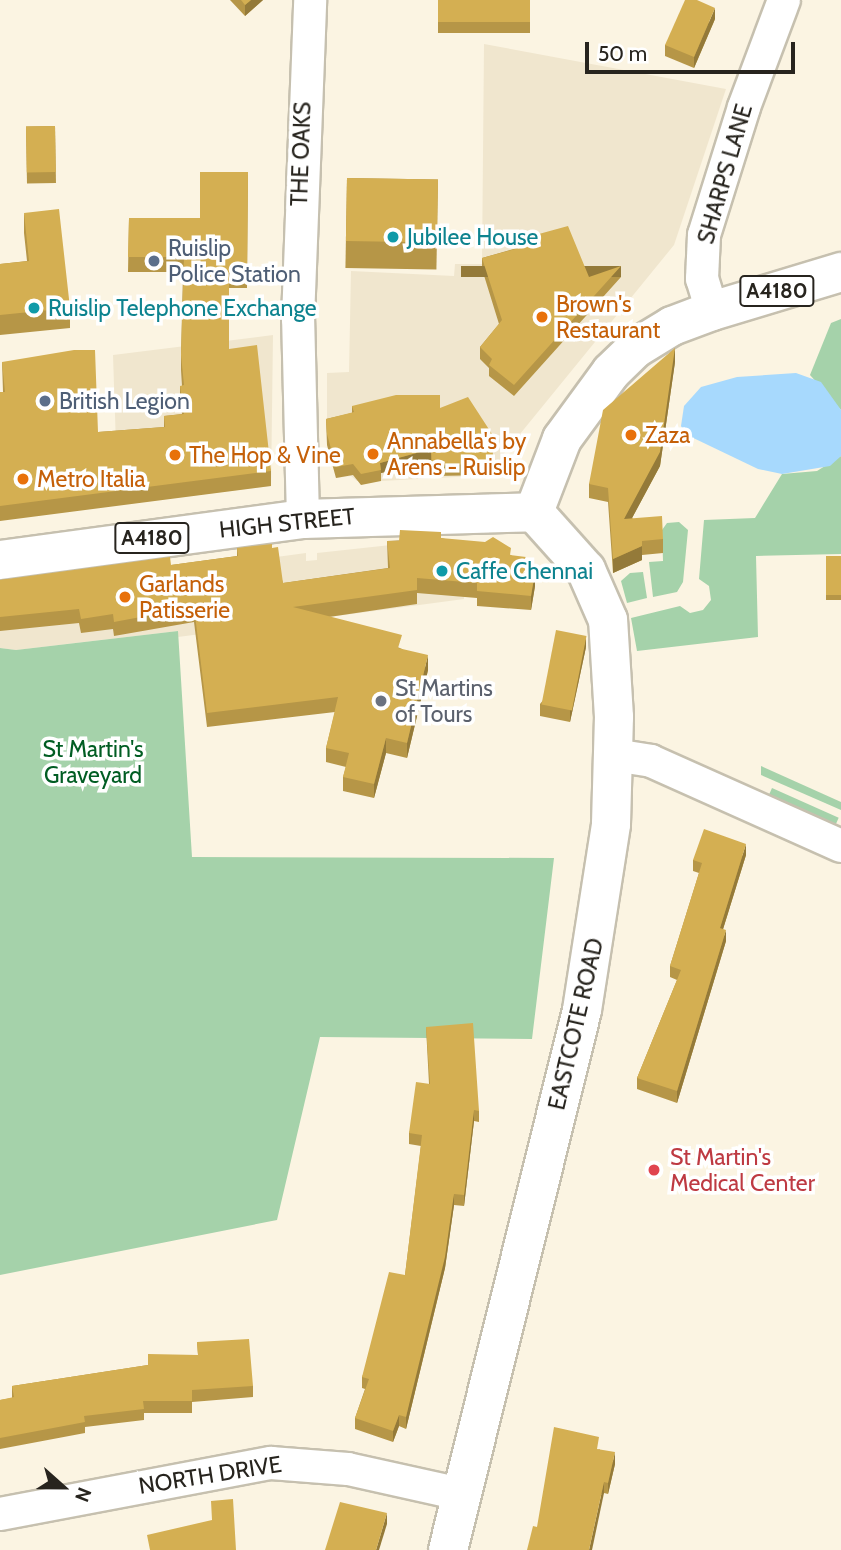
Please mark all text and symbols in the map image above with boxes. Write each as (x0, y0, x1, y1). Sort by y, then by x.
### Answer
scale bar (589, 28, 799, 72)
text: 50 m (598, 41, 647, 66)
street label: THE OAKS (285, 101, 317, 207)
street label: SHARPS LANE (692, 101, 758, 247)
place label: Jubilee House (407, 223, 538, 251)
marker: Jubilee House (385, 229, 401, 245)
place label: Ruislip Police Station (168, 234, 301, 288)
marker: Ruislip Police Station (146, 253, 162, 269)
road number: A4180 (738, 274, 816, 308)
place label: Brown's Restaurant (556, 290, 660, 344)
place label: Ruislip Telephone Exchange (48, 294, 317, 322)
marker: Ruislip Telephone Exchange (26, 300, 42, 316)
marker: Brown's Restaurant (534, 309, 550, 325)
place label: British Legion (59, 387, 190, 415)
marker: British Legion (37, 393, 53, 409)
place label: Zaza (645, 421, 690, 449)
place label: Annabella's by Arens - Ruislip (387, 427, 526, 481)
marker: Zaza (623, 427, 639, 443)
place label: The Hop & Vine (189, 441, 341, 469)
marker: Annabella's by Arens - Ruislip (365, 446, 381, 462)
marker: The Hop & Vine (167, 447, 183, 463)
place label: Metro Italia (37, 465, 146, 493)
marker: Metro Italia (15, 471, 31, 487)
street label: HIGH STREET (218, 502, 356, 544)
road number: A4180 (114, 520, 190, 556)
place label: Caffe Chennai (456, 557, 593, 585)
marker: Caffe Chennai (434, 563, 450, 579)
place label: Garlands Patisserie (139, 570, 230, 624)
marker: Garlands Patisserie (117, 589, 133, 605)
place label: St Martins of Tours (395, 674, 493, 728)
marker: St Martins of Tours (373, 693, 389, 709)
park label: St Martin's Graveyard (42, 735, 144, 789)
street label: EASTCOTE ROAD (543, 935, 609, 1113)
place label: St Martin's Medical Center (670, 1143, 815, 1197)
marker: St Martin's Medical Center (644, 1160, 664, 1180)
street label: NORTH DRIVE (137, 1450, 283, 1500)
north arrow (28, 1452, 98, 1522)
text: N (70, 1484, 96, 1505)

